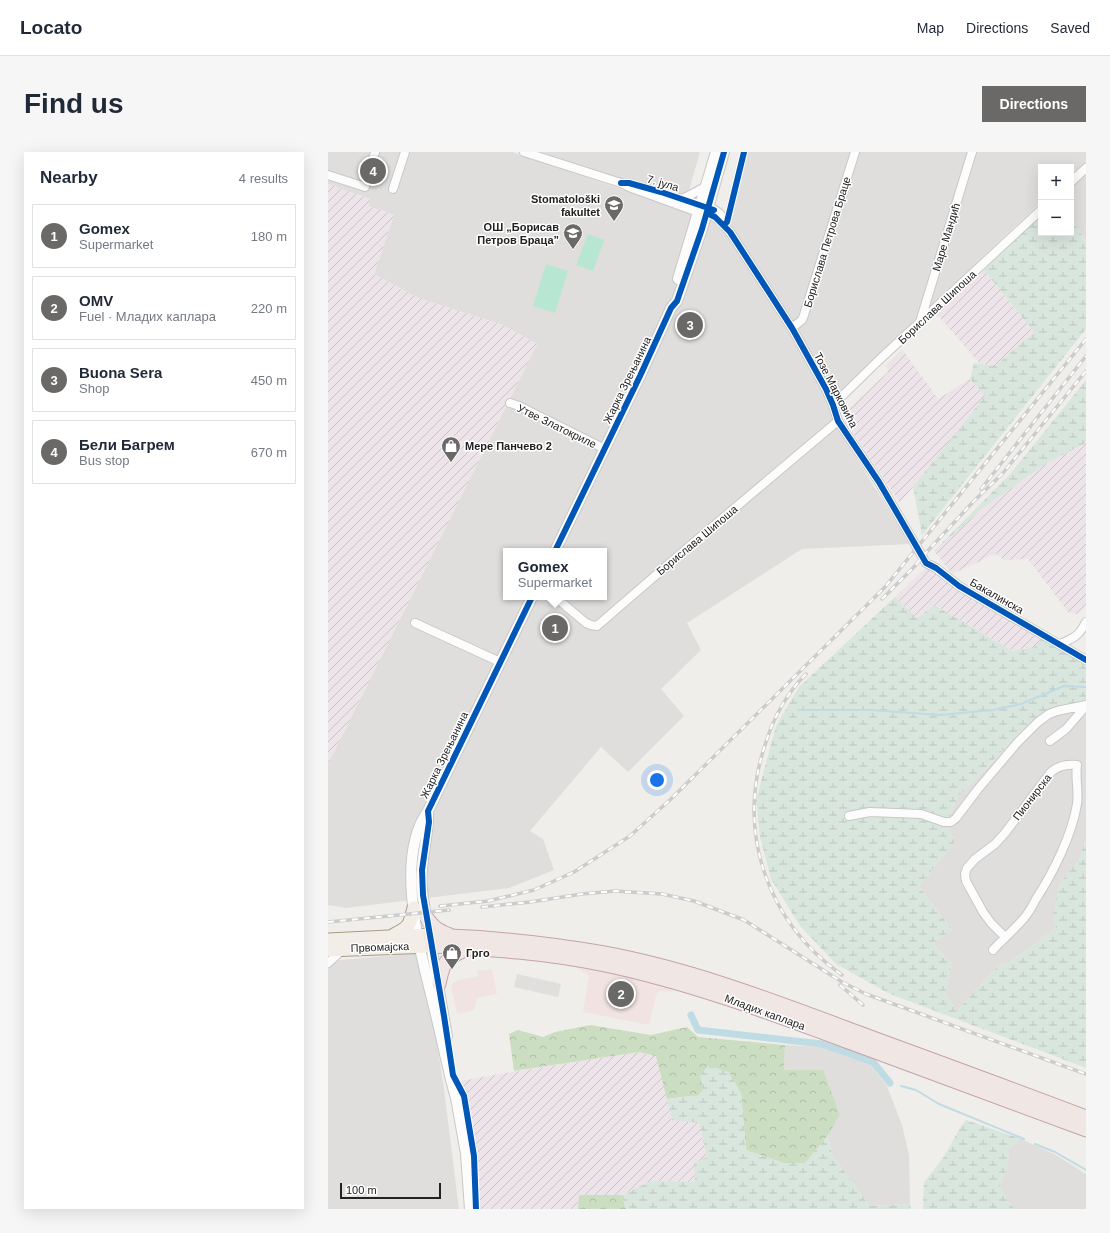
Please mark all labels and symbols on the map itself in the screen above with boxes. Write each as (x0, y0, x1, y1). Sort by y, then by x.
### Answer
pin: 4 (360, 156, 386, 186)
street label: 7. јула (646, 173, 681, 193)
street label: Борислава Петрова Браце (801, 175, 853, 309)
place label: Stomatološki fakultet (531, 193, 600, 218)
school or university icon: Stomatološki fakultet (603, 194, 625, 222)
street label: Маре Мандић (930, 201, 962, 273)
place label: ОШ „Борисав Петров Браца” (477, 221, 559, 246)
school or university icon: ОШ „Борисав Петров Браца” (562, 222, 584, 250)
street label: Борислава Шипоша (896, 267, 979, 346)
pin: 3 (677, 310, 703, 340)
street label: Жарка Зрењанина (601, 334, 654, 425)
street label: Тозе Марковића (812, 350, 861, 430)
street label: Утве Златокриле (515, 402, 599, 450)
shop icon: Мере Панчево 2 (440, 435, 462, 463)
place label: Мере Панчево 2 (465, 440, 552, 452)
street label: Борислава Шипоша (654, 502, 741, 577)
street label: Бакалинска (968, 576, 1027, 617)
pin: 1 (542, 613, 568, 643)
street label: Жарка Зрењанина (418, 709, 471, 800)
your location (647, 770, 667, 790)
street label: Пионирска (1010, 771, 1054, 822)
street label: Првомајска (350, 940, 410, 954)
shop icon: Грго (441, 942, 463, 970)
place label: Грго (466, 947, 490, 959)
pin: 2 (608, 979, 634, 1009)
street label: Младих каплара (723, 992, 808, 1032)
scale bar (340, 1181, 441, 1200)

